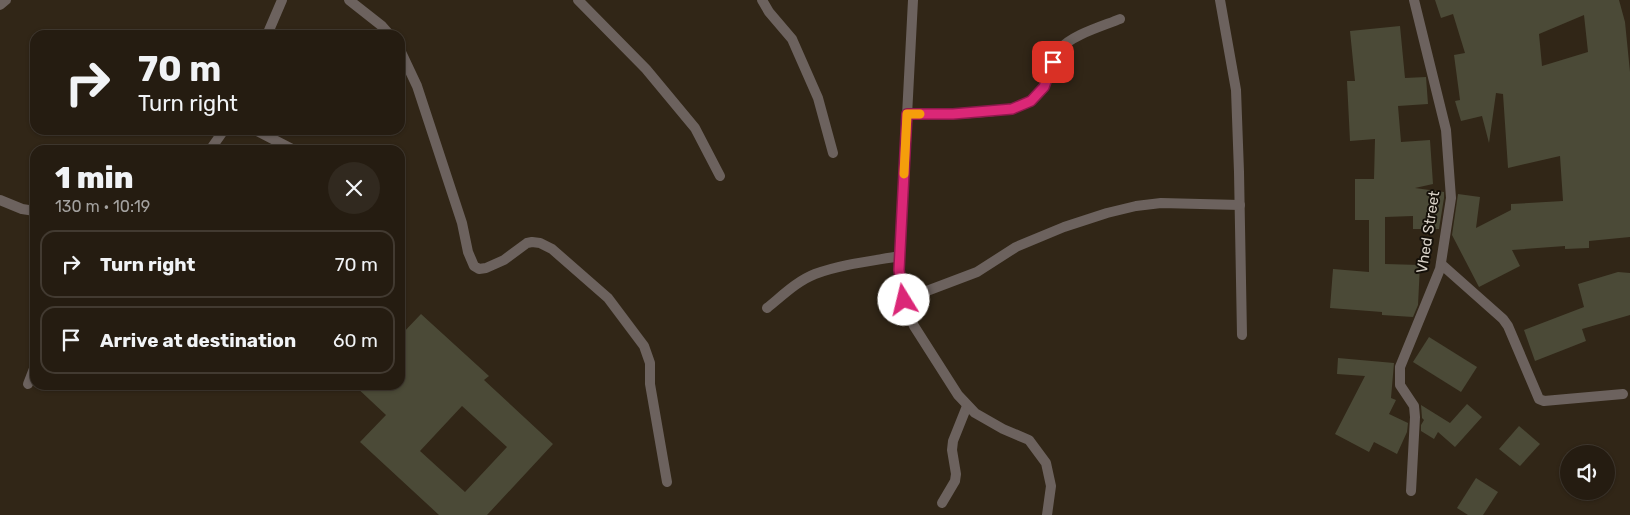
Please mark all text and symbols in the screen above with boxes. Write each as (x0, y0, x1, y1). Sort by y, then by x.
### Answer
pin (1032, 41, 1074, 83)
text: 70 m (138, 48, 221, 90)
icon: arrive (1039, 48, 1067, 76)
icon: right (55, 50, 120, 115)
text: Turn right (138, 90, 238, 117)
text: 1 min (55, 160, 133, 196)
button: close (328, 162, 380, 214)
street label: Vhed Street (1413, 189, 1443, 275)
text: 130 m · 10:19 (55, 197, 150, 216)
icon: right (57, 250, 85, 278)
text: Turn right (100, 253, 195, 276)
text: 70 m (335, 253, 378, 276)
position arrow (877, 273, 929, 325)
icon: arrive (57, 326, 85, 354)
text: Arrive at destination (100, 329, 296, 352)
text: 60 m (333, 329, 378, 352)
map controls (1560, 445, 1615, 500)
button: sound (1560, 445, 1615, 500)

